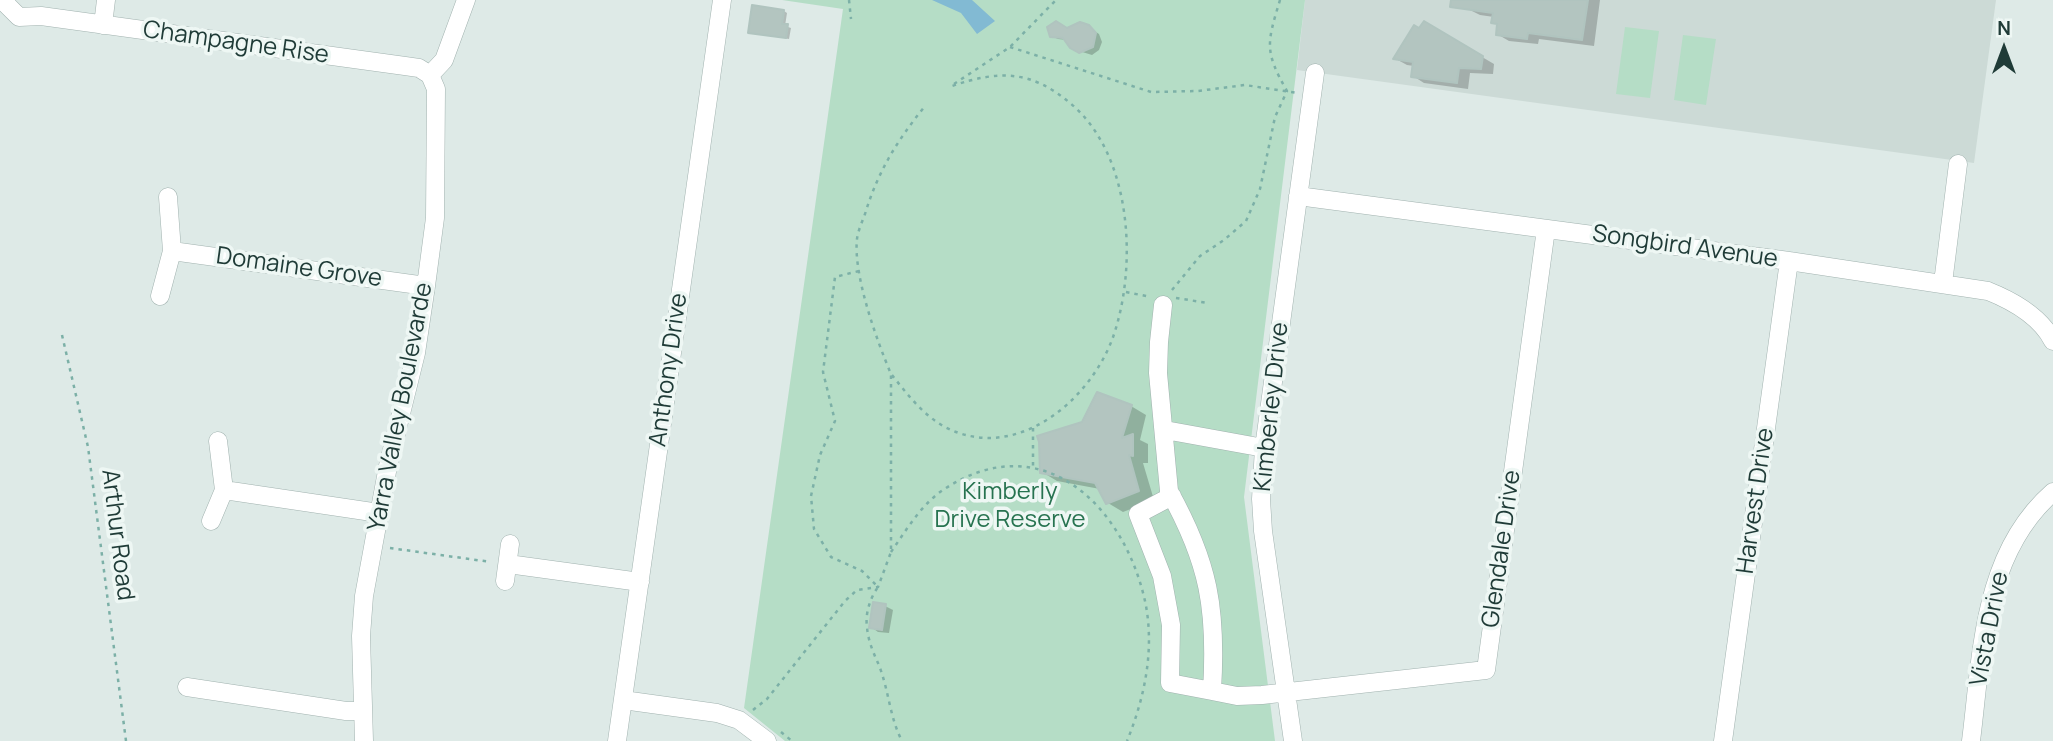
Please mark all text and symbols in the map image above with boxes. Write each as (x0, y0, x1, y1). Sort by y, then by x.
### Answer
north arrow (1969, 14, 2039, 84)
text: N (1997, 15, 2011, 41)
street label: Champagne Rise (141, 16, 331, 70)
street label: Songbird Avenue (1590, 220, 1780, 274)
street label: Domaine Grove (214, 242, 384, 294)
street label: Yarra Valley Boulevarde (363, 280, 439, 534)
street label: Anthony Drive (644, 291, 694, 449)
street label: Kimberley Drive (1249, 321, 1295, 493)
street label: Harvest Drive (1731, 426, 1781, 576)
street label: Arthur Road (95, 468, 139, 602)
street label: Glendale Drive (1477, 469, 1527, 629)
park label: Kimberly Drive Reserve (934, 478, 1086, 534)
street label: Vista Drive (1965, 569, 2015, 689)

